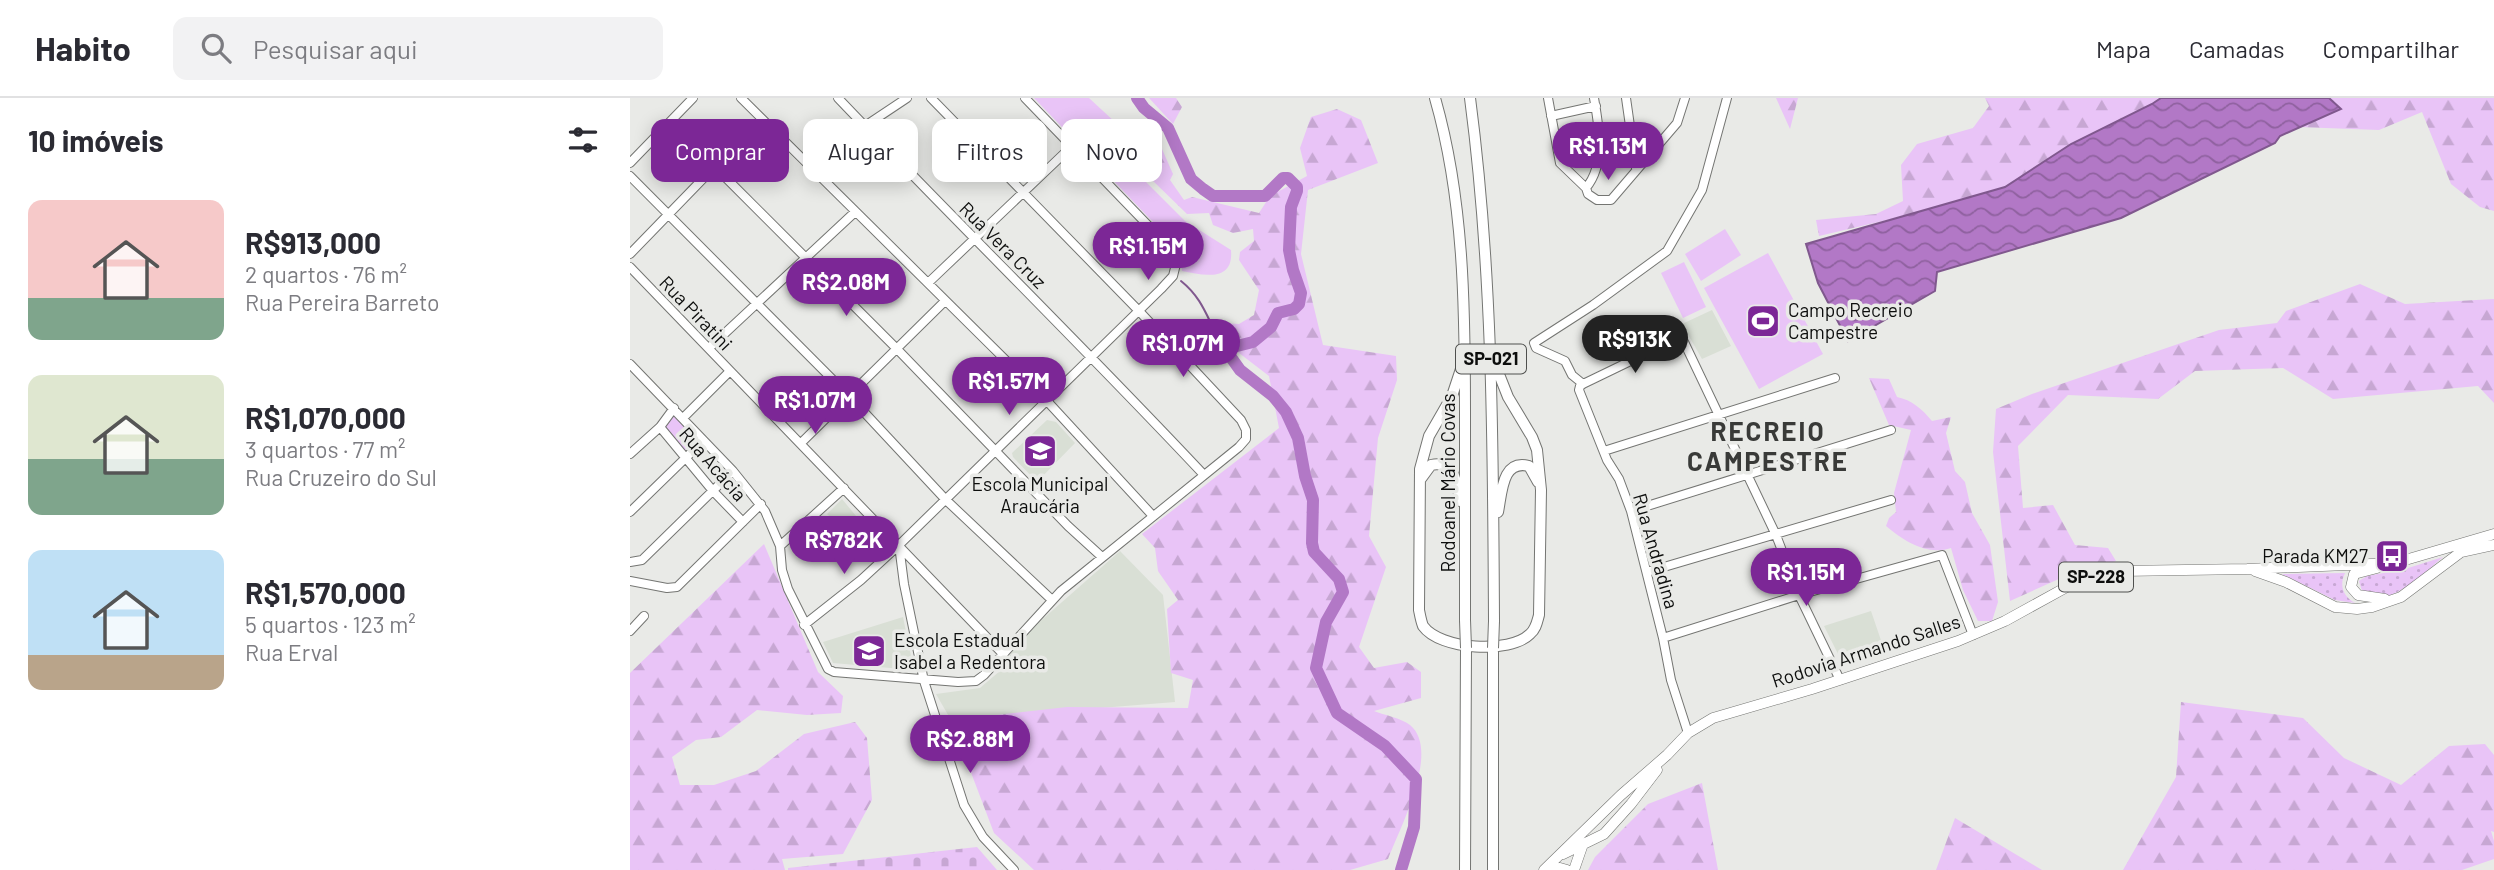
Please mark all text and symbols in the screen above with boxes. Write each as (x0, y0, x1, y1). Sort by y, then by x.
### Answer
search box (173, 17, 663, 80)
text: Habito (35, 28, 131, 68)
icon: search (197, 29, 235, 67)
text: Pesquisar aqui (253, 33, 418, 64)
text: Mapa (2096, 34, 2151, 63)
text: Camadas (2189, 34, 2285, 63)
text: Compartilhar (2323, 34, 2459, 63)
chip: Comprar (651, 119, 789, 182)
chip: Alugar (803, 119, 918, 182)
chip: Filtros (932, 119, 1047, 182)
chip: Novo (1061, 119, 1162, 182)
icon: filters (564, 121, 602, 159)
text: 10 imóveis (28, 122, 164, 158)
pin: R$1.13M (1543, 122, 1673, 182)
text: R$1.13M (1569, 131, 1647, 159)
street label: Rua Vera Cruz (955, 196, 1052, 293)
pin: R$1.15M (1083, 222, 1213, 282)
text: R$913,000 (245, 224, 381, 260)
icon: home (84, 228, 168, 312)
text: R$1.15M (1109, 231, 1187, 259)
pin: R$2.08M (781, 258, 911, 318)
text: 2 quartos · 76 m² (245, 260, 407, 288)
text: R$2.08M (802, 267, 890, 295)
street label: Rua Piratini (655, 271, 738, 355)
text: Rua Pereira Barreto (245, 288, 440, 316)
place label: Campo Recreio Campestre (1788, 298, 1913, 343)
sports icon: Campo Recreio Campestre (1744, 302, 1782, 340)
pin: R$913K (1578, 316, 1692, 375)
pin: R$1.07M (1118, 320, 1248, 379)
text: R$913K (1598, 324, 1672, 352)
text: R$1.07M (1142, 328, 1224, 356)
road number: SP-021 (1456, 344, 1526, 374)
pin: R$1.57M (944, 358, 1074, 417)
text: R$1.57M (968, 366, 1050, 394)
pin: R$1.07M (750, 376, 880, 436)
text: R$1.07M (774, 385, 856, 413)
street label: Rodoanel Mário Covas (1436, 393, 1459, 573)
text: R$1,070,000 (245, 399, 406, 435)
icon: home (84, 403, 168, 487)
district label: RECREIO CAMPESTRE (1687, 415, 1849, 476)
street label: Rua Acácia (675, 422, 752, 505)
school or university icon: Escola Municipal Araucária (1021, 432, 1059, 470)
text: 3 quartos · 77 m² (245, 435, 405, 463)
text: Rua Cruzeiro do Sul (245, 463, 437, 491)
place label: Escola Municipal Araucária (972, 472, 1108, 517)
street label: Rua Andradina (1629, 490, 1684, 611)
pin: R$782K (787, 517, 901, 576)
text: R$782K (805, 525, 883, 553)
bus stop icon: Parada KM27 (2373, 537, 2411, 575)
place label: Parada KM27 (2262, 544, 2368, 567)
pin: R$1.15M (1741, 548, 1871, 608)
text: R$1.15M (1767, 557, 1845, 585)
road number: SP-228 (2059, 562, 2133, 592)
text: R$1,570,000 (245, 574, 406, 610)
icon: home (84, 578, 168, 662)
street label: Rodovia Armando Salles (1769, 609, 1963, 692)
text: 5 quartos · 123 m² (245, 610, 416, 638)
place label: Escola Estadual Isabel a Redentora (894, 628, 1046, 673)
school or university icon: Escola Estadual Isabel a Redentora (850, 632, 888, 670)
text: Rua Erval (245, 638, 338, 666)
pin: R$2.88M (905, 716, 1035, 775)
text: R$2.88M (926, 724, 1014, 752)

